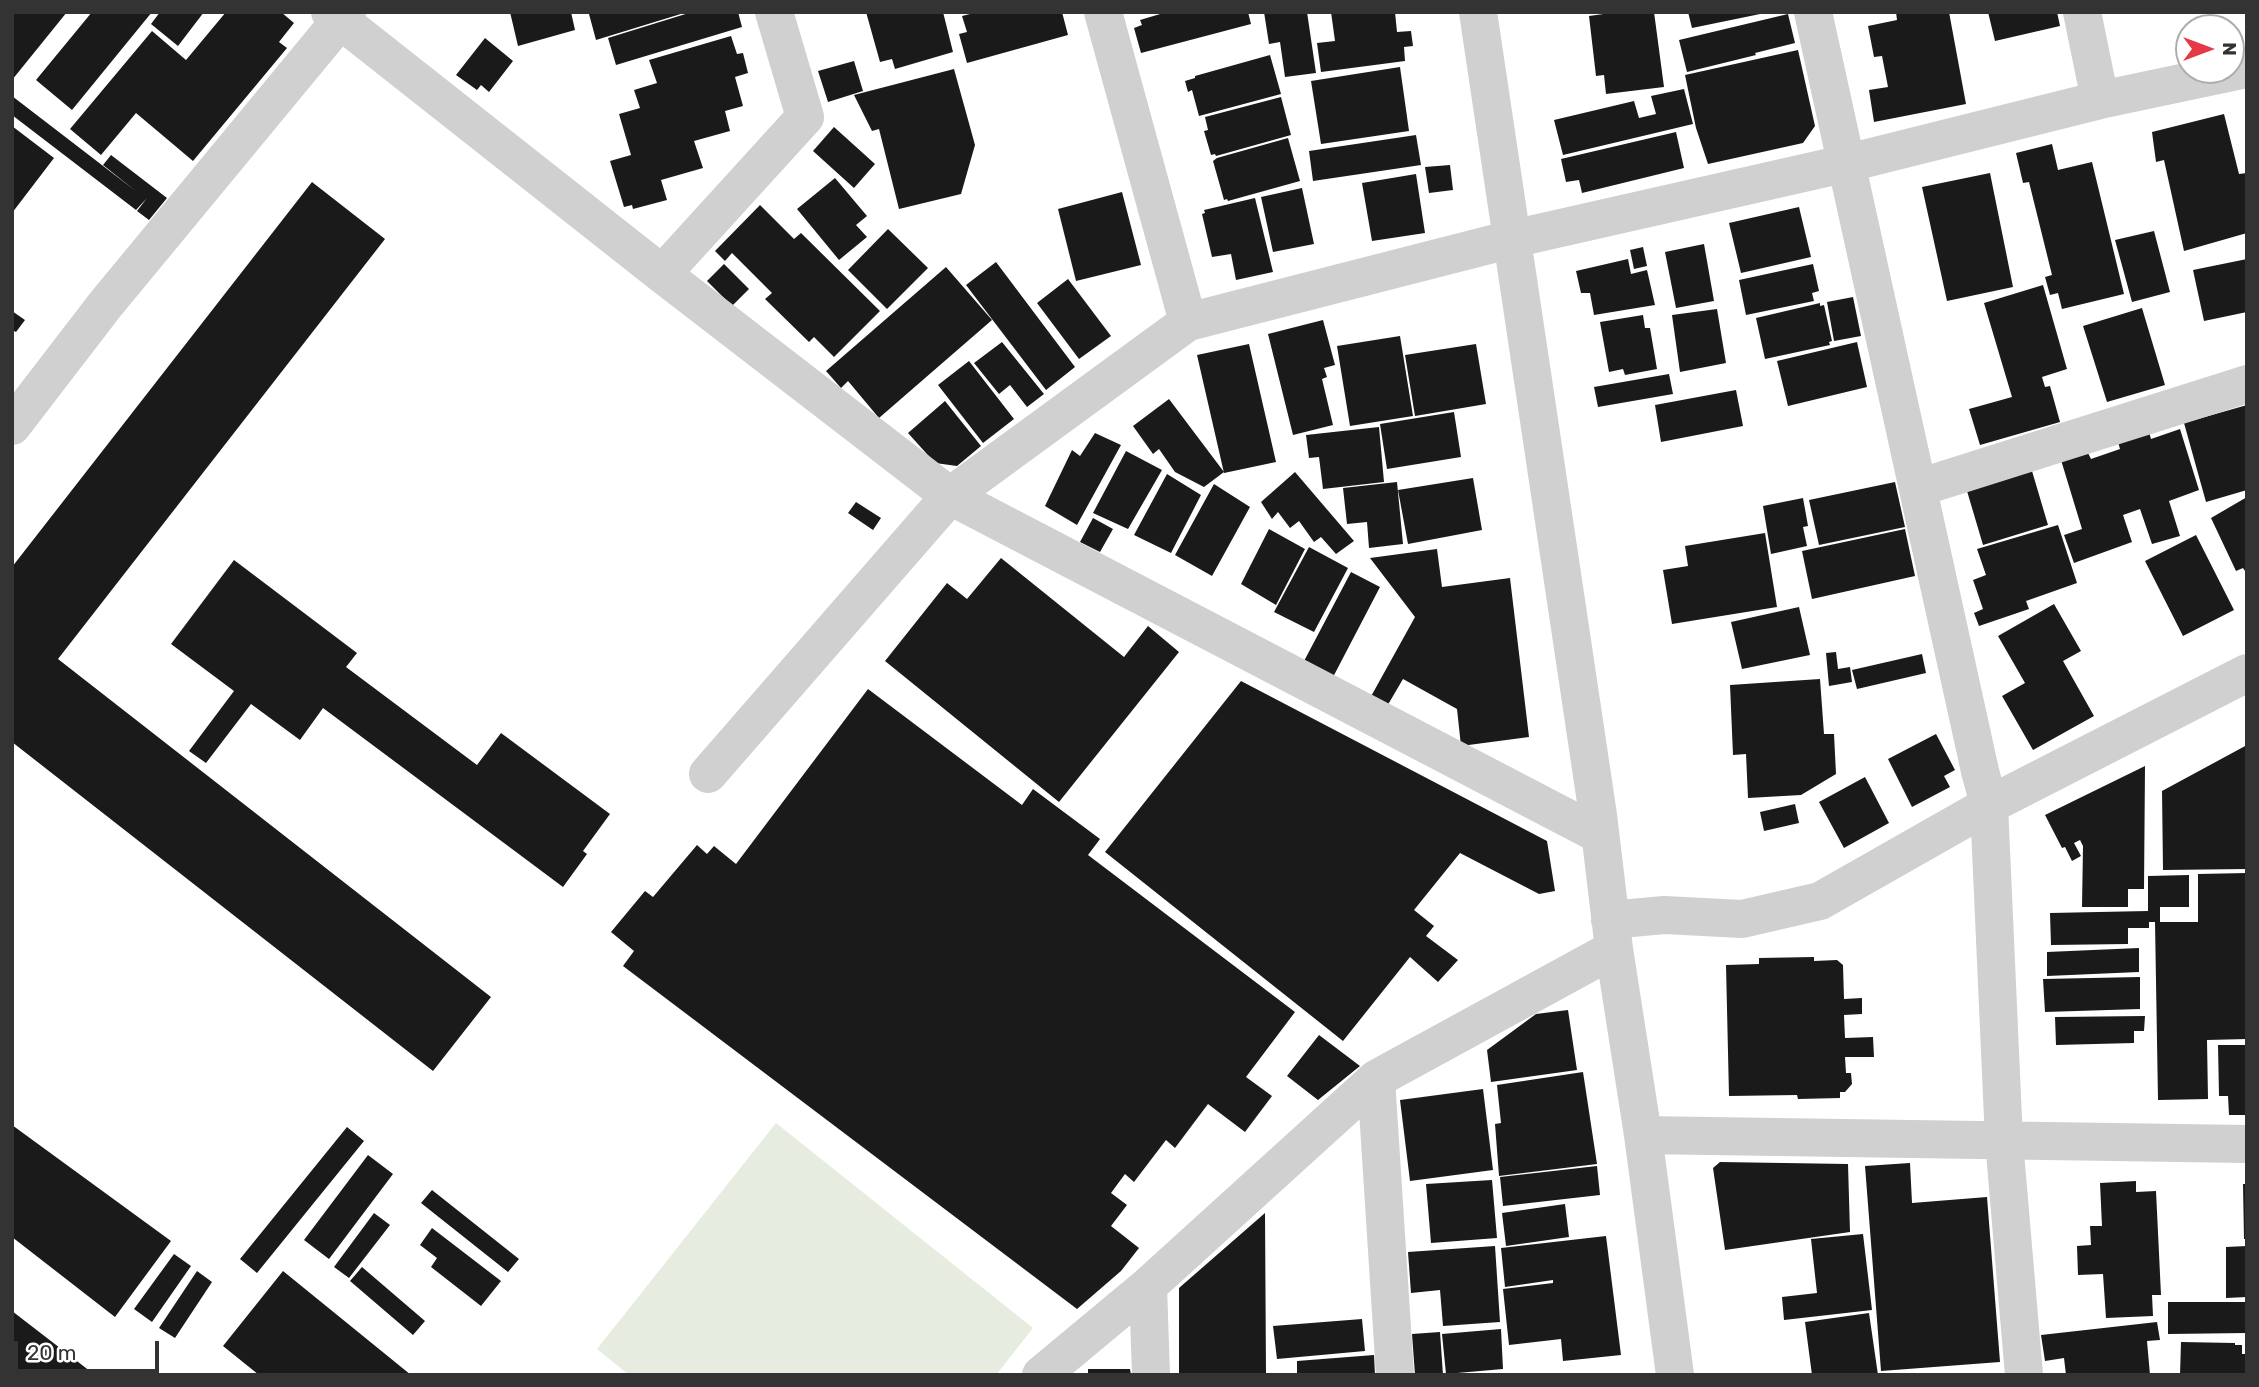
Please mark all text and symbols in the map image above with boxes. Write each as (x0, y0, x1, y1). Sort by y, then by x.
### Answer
north arrow (2175, 14, 2245, 84)
text: N (2218, 42, 2241, 56)
scale bar (18, 1328, 163, 1372)
text: 20 m (27, 1340, 76, 1365)

